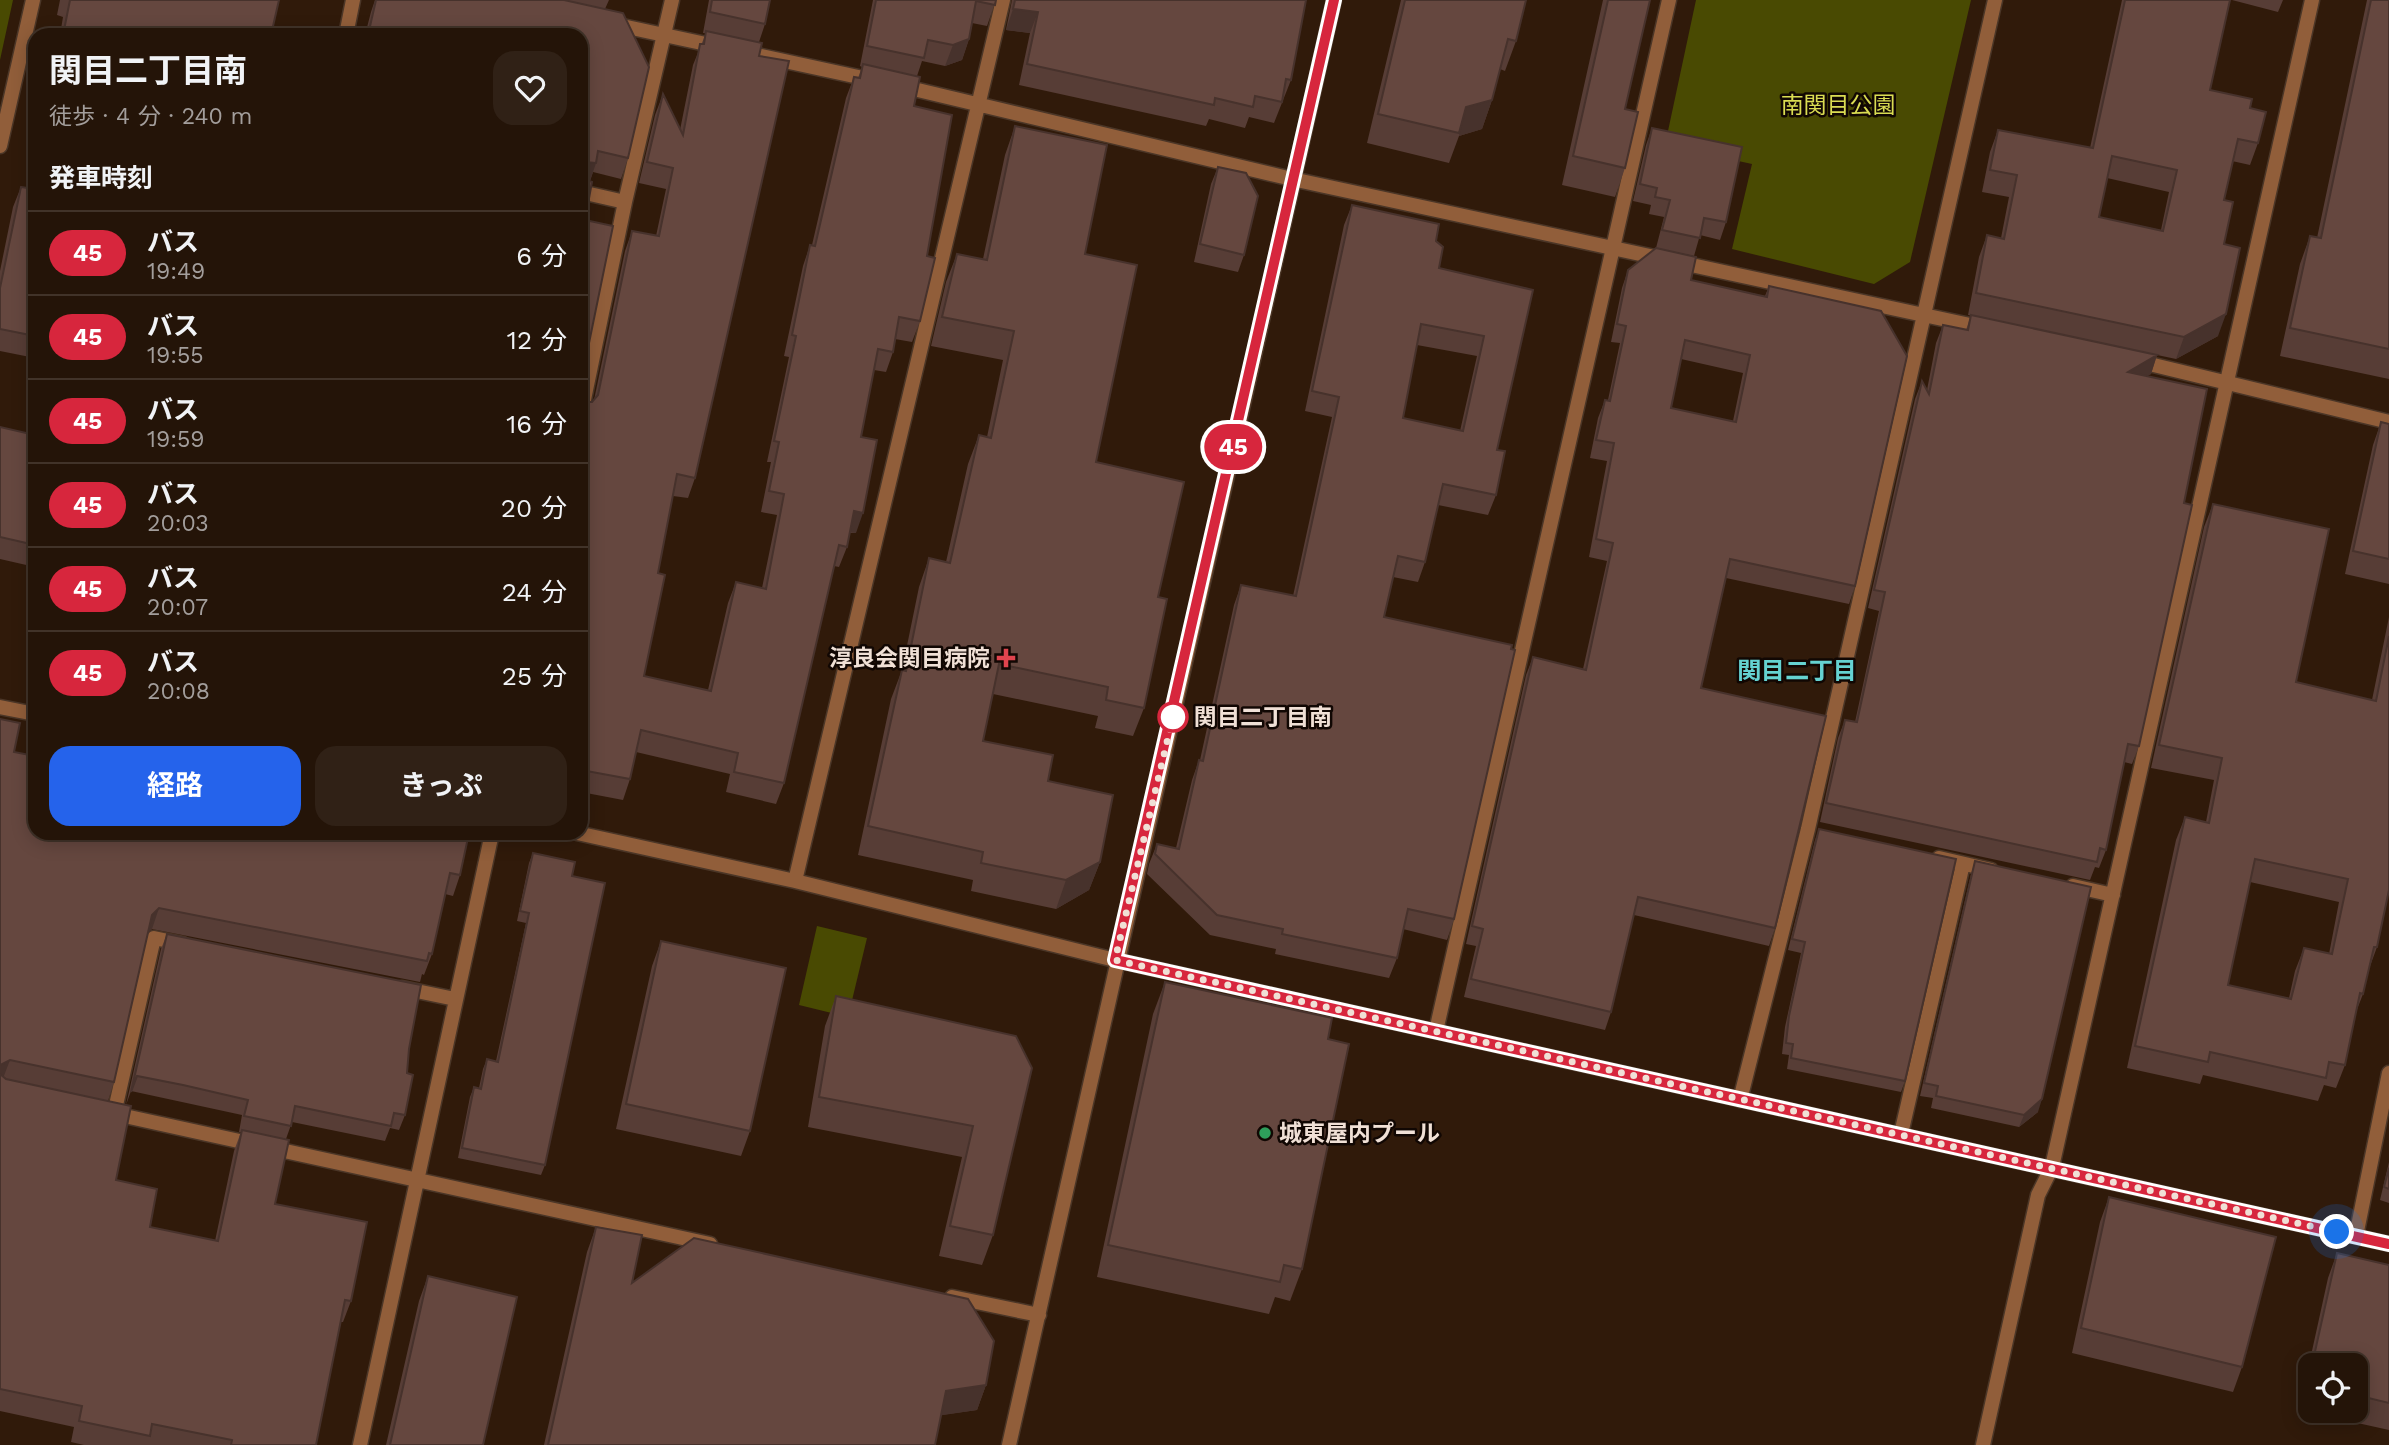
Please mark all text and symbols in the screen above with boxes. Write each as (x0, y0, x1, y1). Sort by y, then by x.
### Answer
text: 関目二丁目南 (49, 51, 247, 90)
button: heart (493, 51, 567, 125)
park label: 南関目公園 (1781, 92, 1896, 119)
text: 徒歩 · 4 分 · 240 m (49, 103, 253, 130)
text: 発車時刻 (49, 163, 153, 193)
text: バス (147, 227, 199, 257)
text: 45 (73, 239, 102, 267)
text: 6 分 (516, 241, 567, 271)
text: 19:49 (147, 258, 205, 285)
text: バス (147, 311, 199, 341)
text: 45 (73, 323, 102, 351)
text: 12 分 (507, 325, 567, 355)
text: 19:55 (147, 342, 204, 369)
text: バス (147, 395, 199, 425)
text: 45 (73, 407, 102, 435)
text: 16 分 (506, 409, 567, 439)
line badge: 45 (1202, 424, 1264, 470)
text: 19:59 (147, 426, 205, 453)
text: 45 (1218, 433, 1248, 461)
text: バス (147, 479, 199, 509)
text: 45 (73, 491, 102, 519)
text: 20 分 (501, 493, 567, 523)
text: 20:03 (147, 510, 209, 537)
text: バス (147, 563, 199, 593)
text: 45 (73, 575, 102, 603)
text: 24 分 (502, 577, 567, 607)
text: 20:07 (147, 594, 208, 621)
place label: 淳良会関目病院 (829, 645, 990, 672)
text: バス (147, 647, 199, 677)
marker: 淳良会関目病院 (996, 648, 1016, 668)
district label: 関目二丁目 (1737, 657, 1857, 685)
text: 45 (73, 659, 102, 687)
text: 25 分 (502, 661, 567, 691)
text: 20:08 (147, 678, 210, 705)
marker: 関目二丁目南 (1158, 702, 1188, 732)
place label: 関目二丁目南 (1194, 704, 1332, 731)
button: 経路 (49, 746, 301, 826)
button: きっぷ (315, 746, 567, 826)
place label: 城東屋内プール (1279, 1120, 1440, 1147)
marker: 城東屋内プール (1257, 1125, 1273, 1141)
your location (2319, 1214, 2354, 1249)
map controls (2298, 1353, 2368, 1423)
button: locate (2298, 1353, 2368, 1423)

